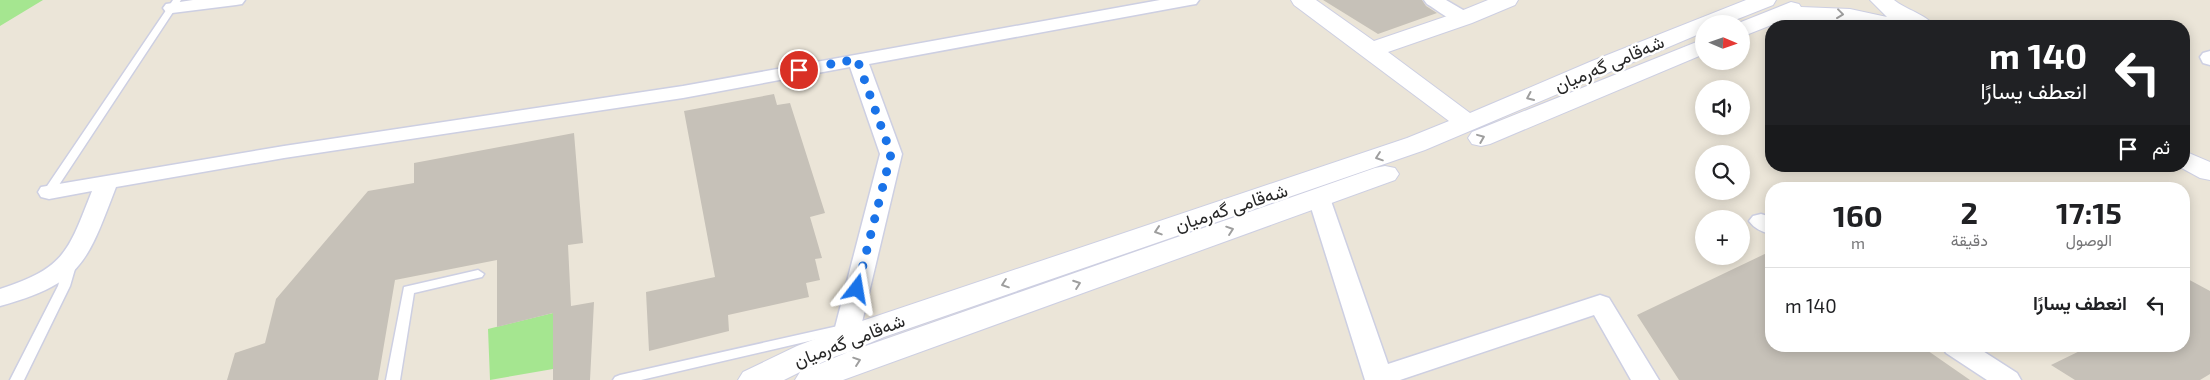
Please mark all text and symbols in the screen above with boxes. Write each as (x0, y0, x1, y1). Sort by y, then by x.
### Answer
one-way arrow (1836, 8, 1844, 19)
north arrow (1695, 15, 1750, 70)
map controls (1695, 15, 1750, 265)
street label: شەقامی گەرمیان (1551, 30, 1668, 97)
text: 140 m (1989, 34, 2087, 76)
icon: left (2105, 40, 2170, 105)
pin (778, 49, 820, 91)
icon: arrive (785, 56, 813, 84)
text: انعطف يسارًا (1981, 77, 2087, 103)
button: sound (1695, 80, 1750, 135)
one-way arrow (1526, 90, 1535, 101)
one-way arrow (1476, 134, 1485, 144)
icon: arrive (2114, 135, 2142, 163)
text: ثم (2152, 135, 2170, 158)
button: search (1695, 145, 1750, 200)
one-way arrow (1375, 151, 1383, 161)
street label: شەقامی گەرمیان (1172, 178, 1290, 237)
text: 2 (1961, 194, 1978, 230)
text: 17:15 (2056, 194, 2122, 230)
text: 160 (1833, 197, 1883, 233)
button: + (1695, 210, 1750, 265)
one-way arrow (1155, 225, 1163, 235)
one-way arrow (1225, 226, 1234, 236)
text: دقيقة (1951, 230, 1988, 249)
text: الوصول (2066, 230, 2112, 249)
text: m (1851, 233, 1865, 252)
position arrow (830, 262, 882, 314)
one-way arrow (1001, 278, 1009, 288)
one-way arrow (1072, 280, 1080, 290)
text: انعطف يسارًا (2033, 291, 2127, 314)
icon: left (2142, 291, 2170, 319)
text: 140 m (1785, 294, 1837, 317)
street label: شەقامی گەرمیان (790, 309, 908, 372)
one-way arrow (853, 357, 861, 367)

